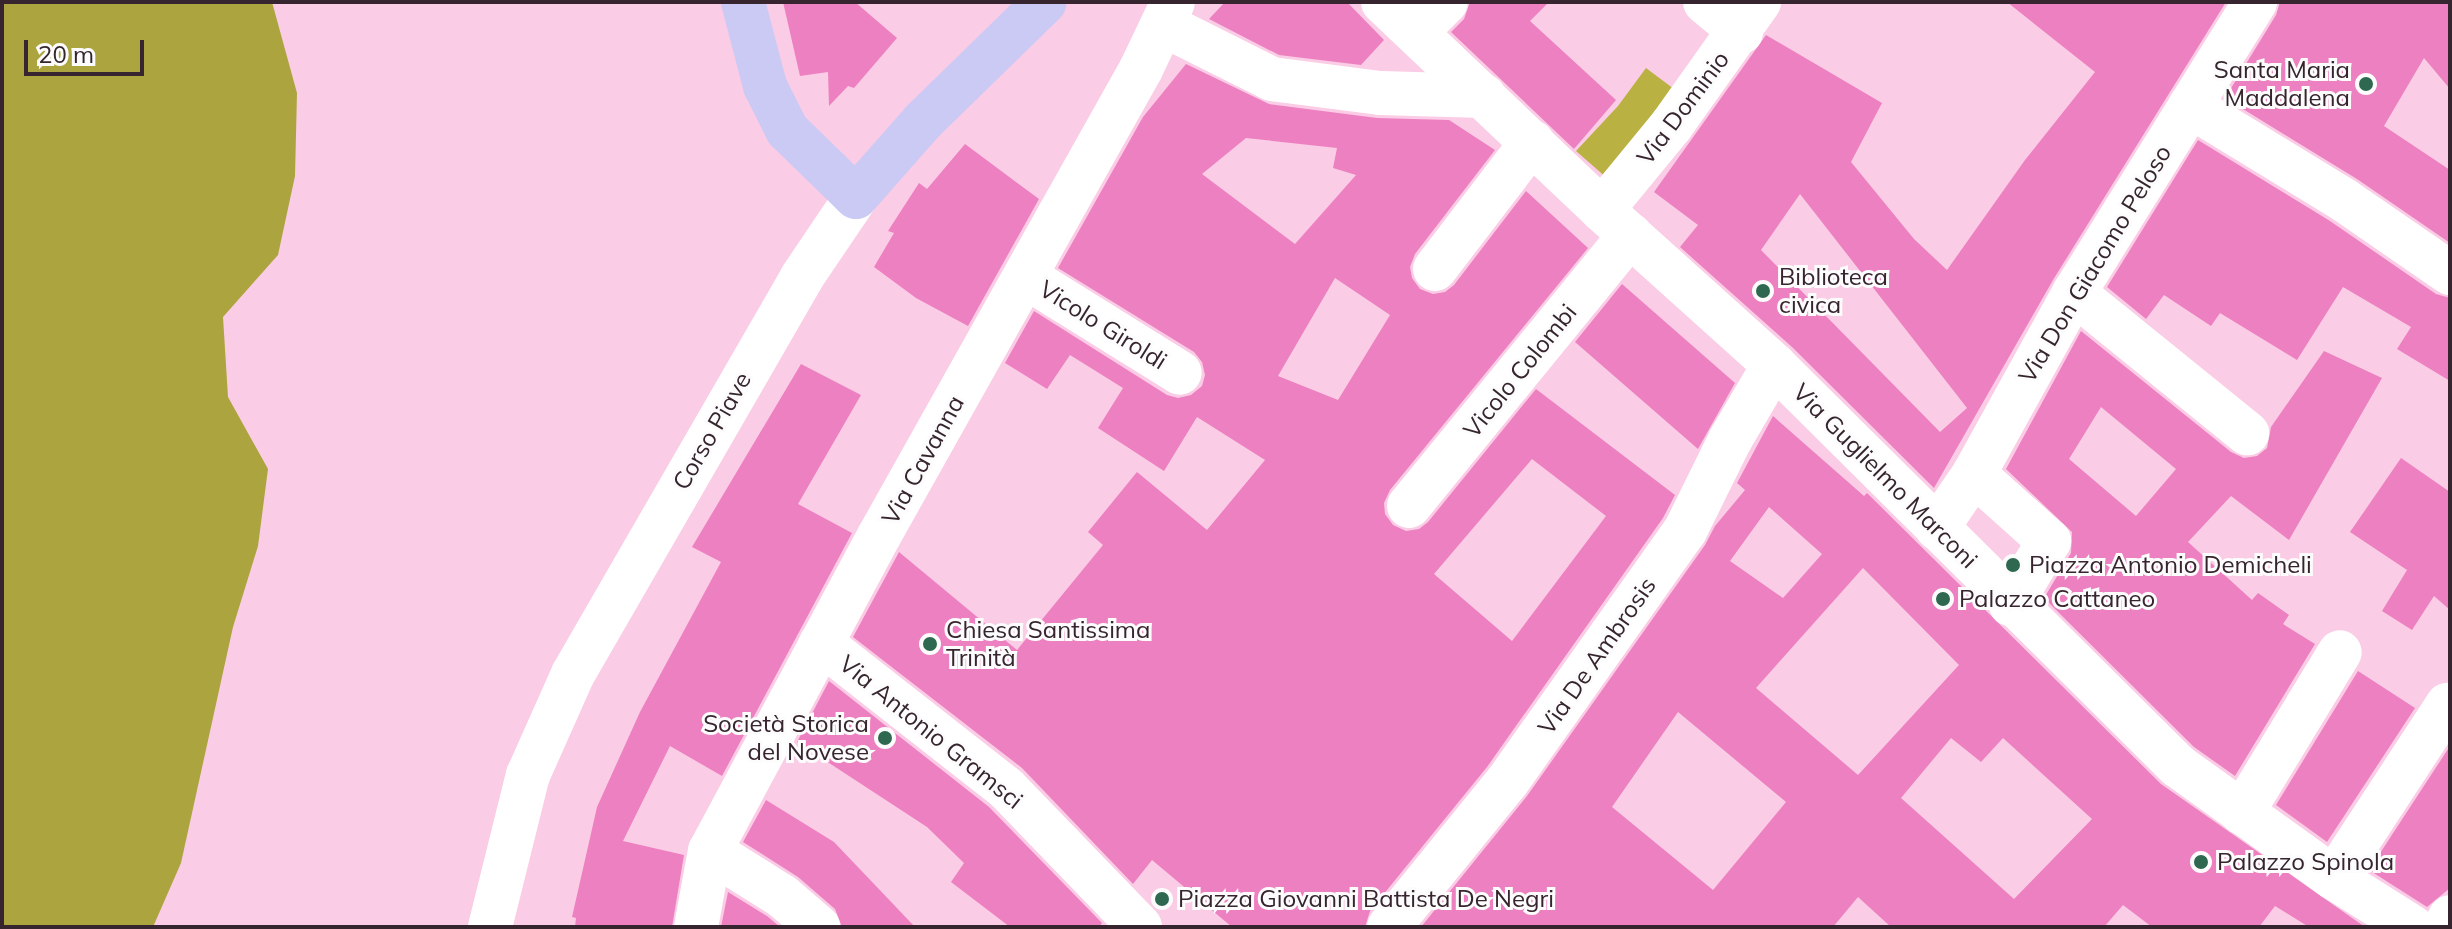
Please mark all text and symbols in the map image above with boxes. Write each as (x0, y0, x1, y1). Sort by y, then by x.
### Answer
scale bar (28, 24, 148, 74)
text: 20 m (38, 39, 94, 69)
street label: Via Dominio (1631, 45, 1735, 171)
place label: Santa Maria Maddalena (2214, 56, 2350, 112)
marker: Santa Maria Maddalena (2357, 75, 2375, 93)
street label: Via Don Giacomo Peloso (2013, 140, 2177, 388)
place label: Biblioteca civica (1779, 263, 1888, 319)
street label: Vicolo Giroldi (1034, 274, 1172, 376)
marker: Biblioteca civica (1754, 282, 1772, 300)
street label: Vicolo Colombi (1457, 298, 1583, 444)
street label: Corso Piave (667, 367, 757, 495)
street label: Via Guglielmo Marconi (1787, 378, 1983, 574)
street label: Via Cavanna (876, 391, 970, 529)
place label: Piazza Antonio Demicheli (2029, 551, 2312, 579)
marker: Piazza Antonio Demicheli (2004, 556, 2022, 574)
street label: Via De Ambrosis (1532, 572, 1662, 740)
place label: Palazzo Cattaneo (1959, 585, 2155, 613)
marker: Palazzo Cattaneo (1934, 590, 1952, 608)
place label: Chiesa Santissima Trinità (946, 616, 1150, 672)
marker: Chiesa Santissima Trinità (921, 635, 939, 653)
street label: Via Antonio Gramsci (833, 649, 1029, 815)
place label: Società Storica del Novese (703, 710, 869, 766)
marker: Società Storica del Novese (876, 729, 894, 747)
place label: Palazzo Spinola (2217, 848, 2394, 876)
marker: Palazzo Spinola (2192, 853, 2210, 871)
place label: Piazza Giovanni Battista De Negri (1178, 885, 1554, 913)
marker: Piazza Giovanni Battista De Negri (1153, 890, 1171, 908)

